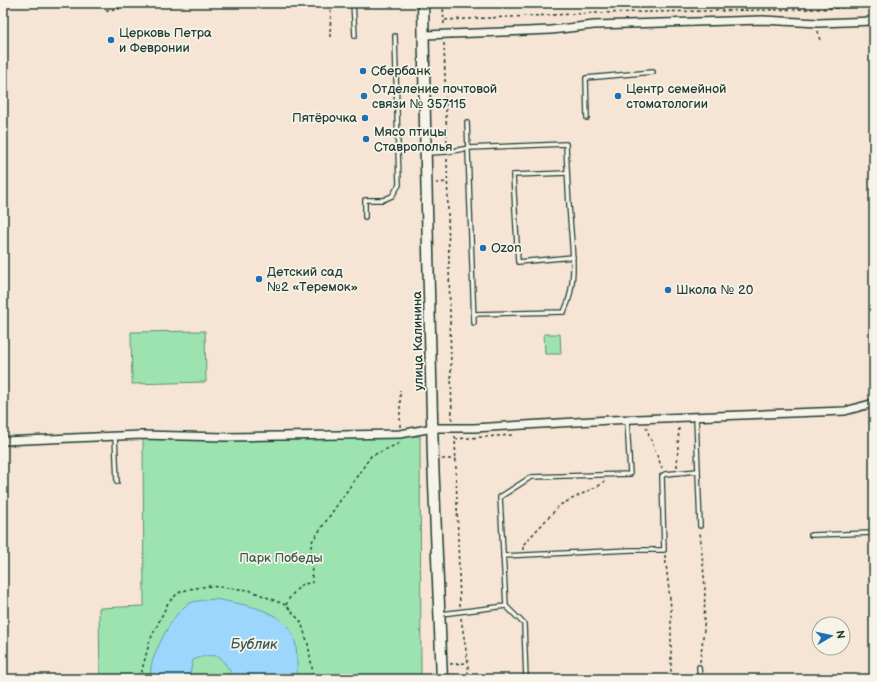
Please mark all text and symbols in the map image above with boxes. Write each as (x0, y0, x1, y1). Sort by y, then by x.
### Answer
place label: Церковь Петра и Февронии (119, 25, 212, 56)
marker: Церковь Петра и Февронии (106, 35, 116, 45)
place label: Сбербанк (371, 63, 431, 79)
marker: Сбербанк (358, 66, 368, 76)
place label: Отделение почтовой связи № 357115 (372, 81, 497, 112)
place label: Центр cемейной cтоматологии (626, 81, 726, 112)
marker: Отделение почтовой связи № 357115 (359, 91, 369, 101)
marker: Центр cемейной cтоматологии (613, 91, 623, 101)
place label: Пятёрочка (292, 110, 357, 126)
marker: Пятёрочка (360, 113, 370, 123)
place label: Мясо птицы Ставрополья (374, 124, 452, 155)
marker: Мясо птицы Ставрополья (361, 134, 371, 144)
place label: Ozon (491, 240, 521, 256)
marker: Ozon (478, 243, 488, 253)
place label: Детский сад №2 «Теремок» (267, 264, 358, 295)
marker: Детский сад №2 «Теремок» (254, 274, 264, 284)
place label: Школа № 20 (676, 282, 754, 298)
marker: Школа № 20 (663, 285, 673, 295)
street label: улица Калинина (409, 291, 427, 391)
park label: Парк Победы (239, 550, 323, 566)
north arrow (811, 616, 851, 656)
text: N (833, 629, 847, 640)
water label: Бублик (230, 636, 278, 653)

